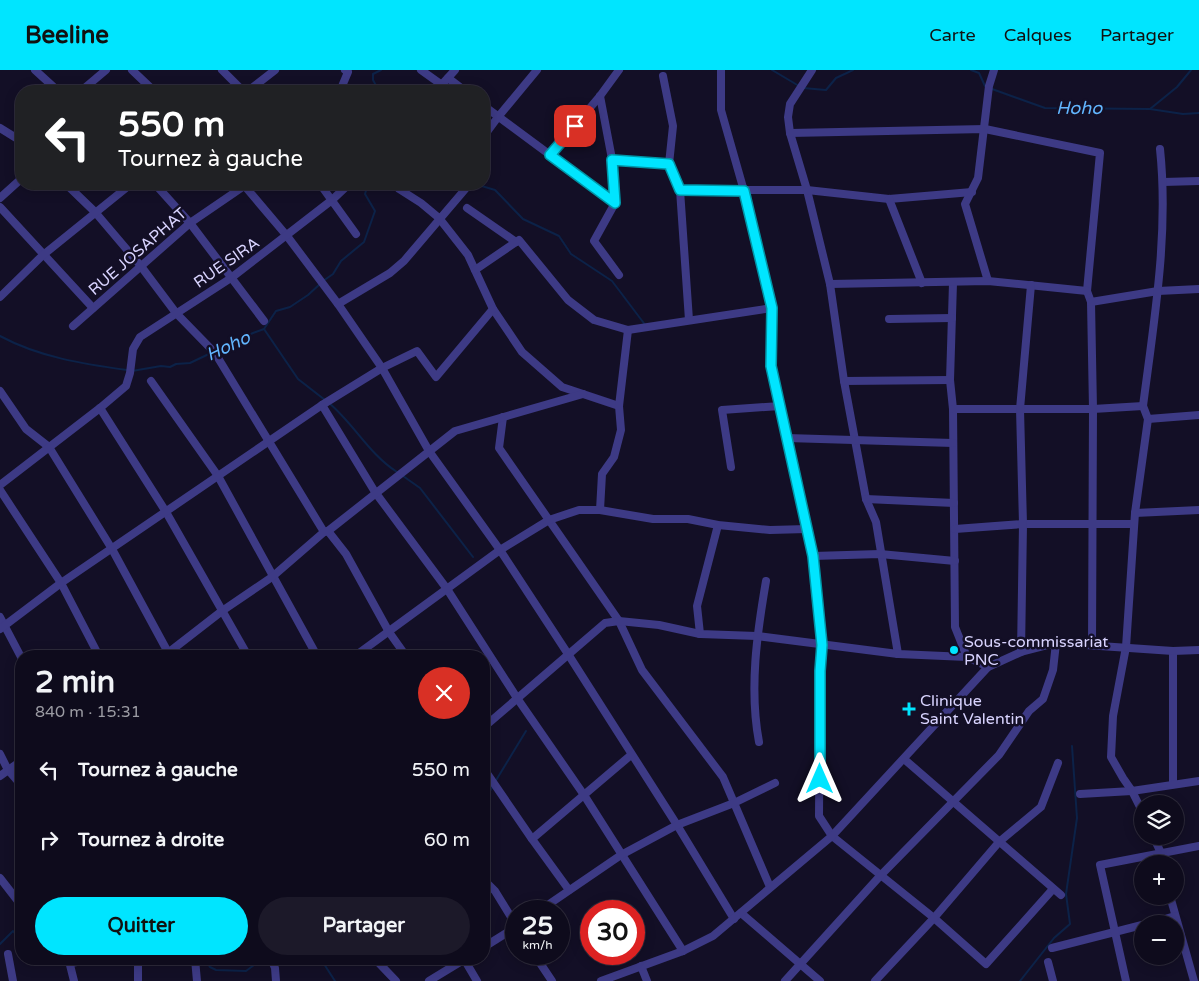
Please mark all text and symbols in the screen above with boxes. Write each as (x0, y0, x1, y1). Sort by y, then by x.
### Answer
text: Beeline (25, 21, 109, 50)
text: Carte (929, 24, 976, 46)
text: Calques (1004, 24, 1072, 46)
text: Partager (1100, 24, 1174, 46)
water label: Hoho (1056, 97, 1103, 119)
text: 550 m (118, 104, 225, 146)
icon: left (35, 105, 100, 170)
pin (554, 105, 596, 147)
icon: arrive (561, 112, 589, 140)
text: Tournez à gauche (118, 146, 303, 172)
street label: RUE JOSAPHAT (84, 203, 191, 300)
street label: RUE SIRA (190, 233, 263, 293)
water label: Hoho (202, 326, 255, 366)
place label: Sous-commissariat PNC (964, 632, 1108, 670)
marker: Sous-commissariat PNC (948, 644, 960, 656)
text: 2 min (35, 664, 115, 701)
button: close (418, 667, 470, 719)
place label: Clinique Saint Valentin (920, 691, 1024, 729)
text: 840 m · 15:31 (35, 702, 141, 722)
marker: Clinique Saint Valentin (902, 702, 916, 716)
position arrow (793, 752, 845, 804)
icon: left (35, 756, 63, 784)
text: Tournez à gauche (78, 759, 238, 781)
text: 550 m (412, 759, 470, 781)
map controls (1134, 795, 1184, 965)
button: layers (1134, 795, 1184, 845)
icon: right (35, 826, 63, 854)
text: Tournez à droite (78, 829, 224, 851)
text: 60 m (424, 829, 470, 851)
button: + (1134, 855, 1184, 905)
button: Quitter (35, 897, 248, 955)
button: Partager (258, 897, 470, 955)
speed limit sign: 30 (580, 900, 645, 965)
text: 25 (522, 911, 553, 941)
button: − (1134, 915, 1184, 965)
text: km/h (522, 938, 553, 952)

